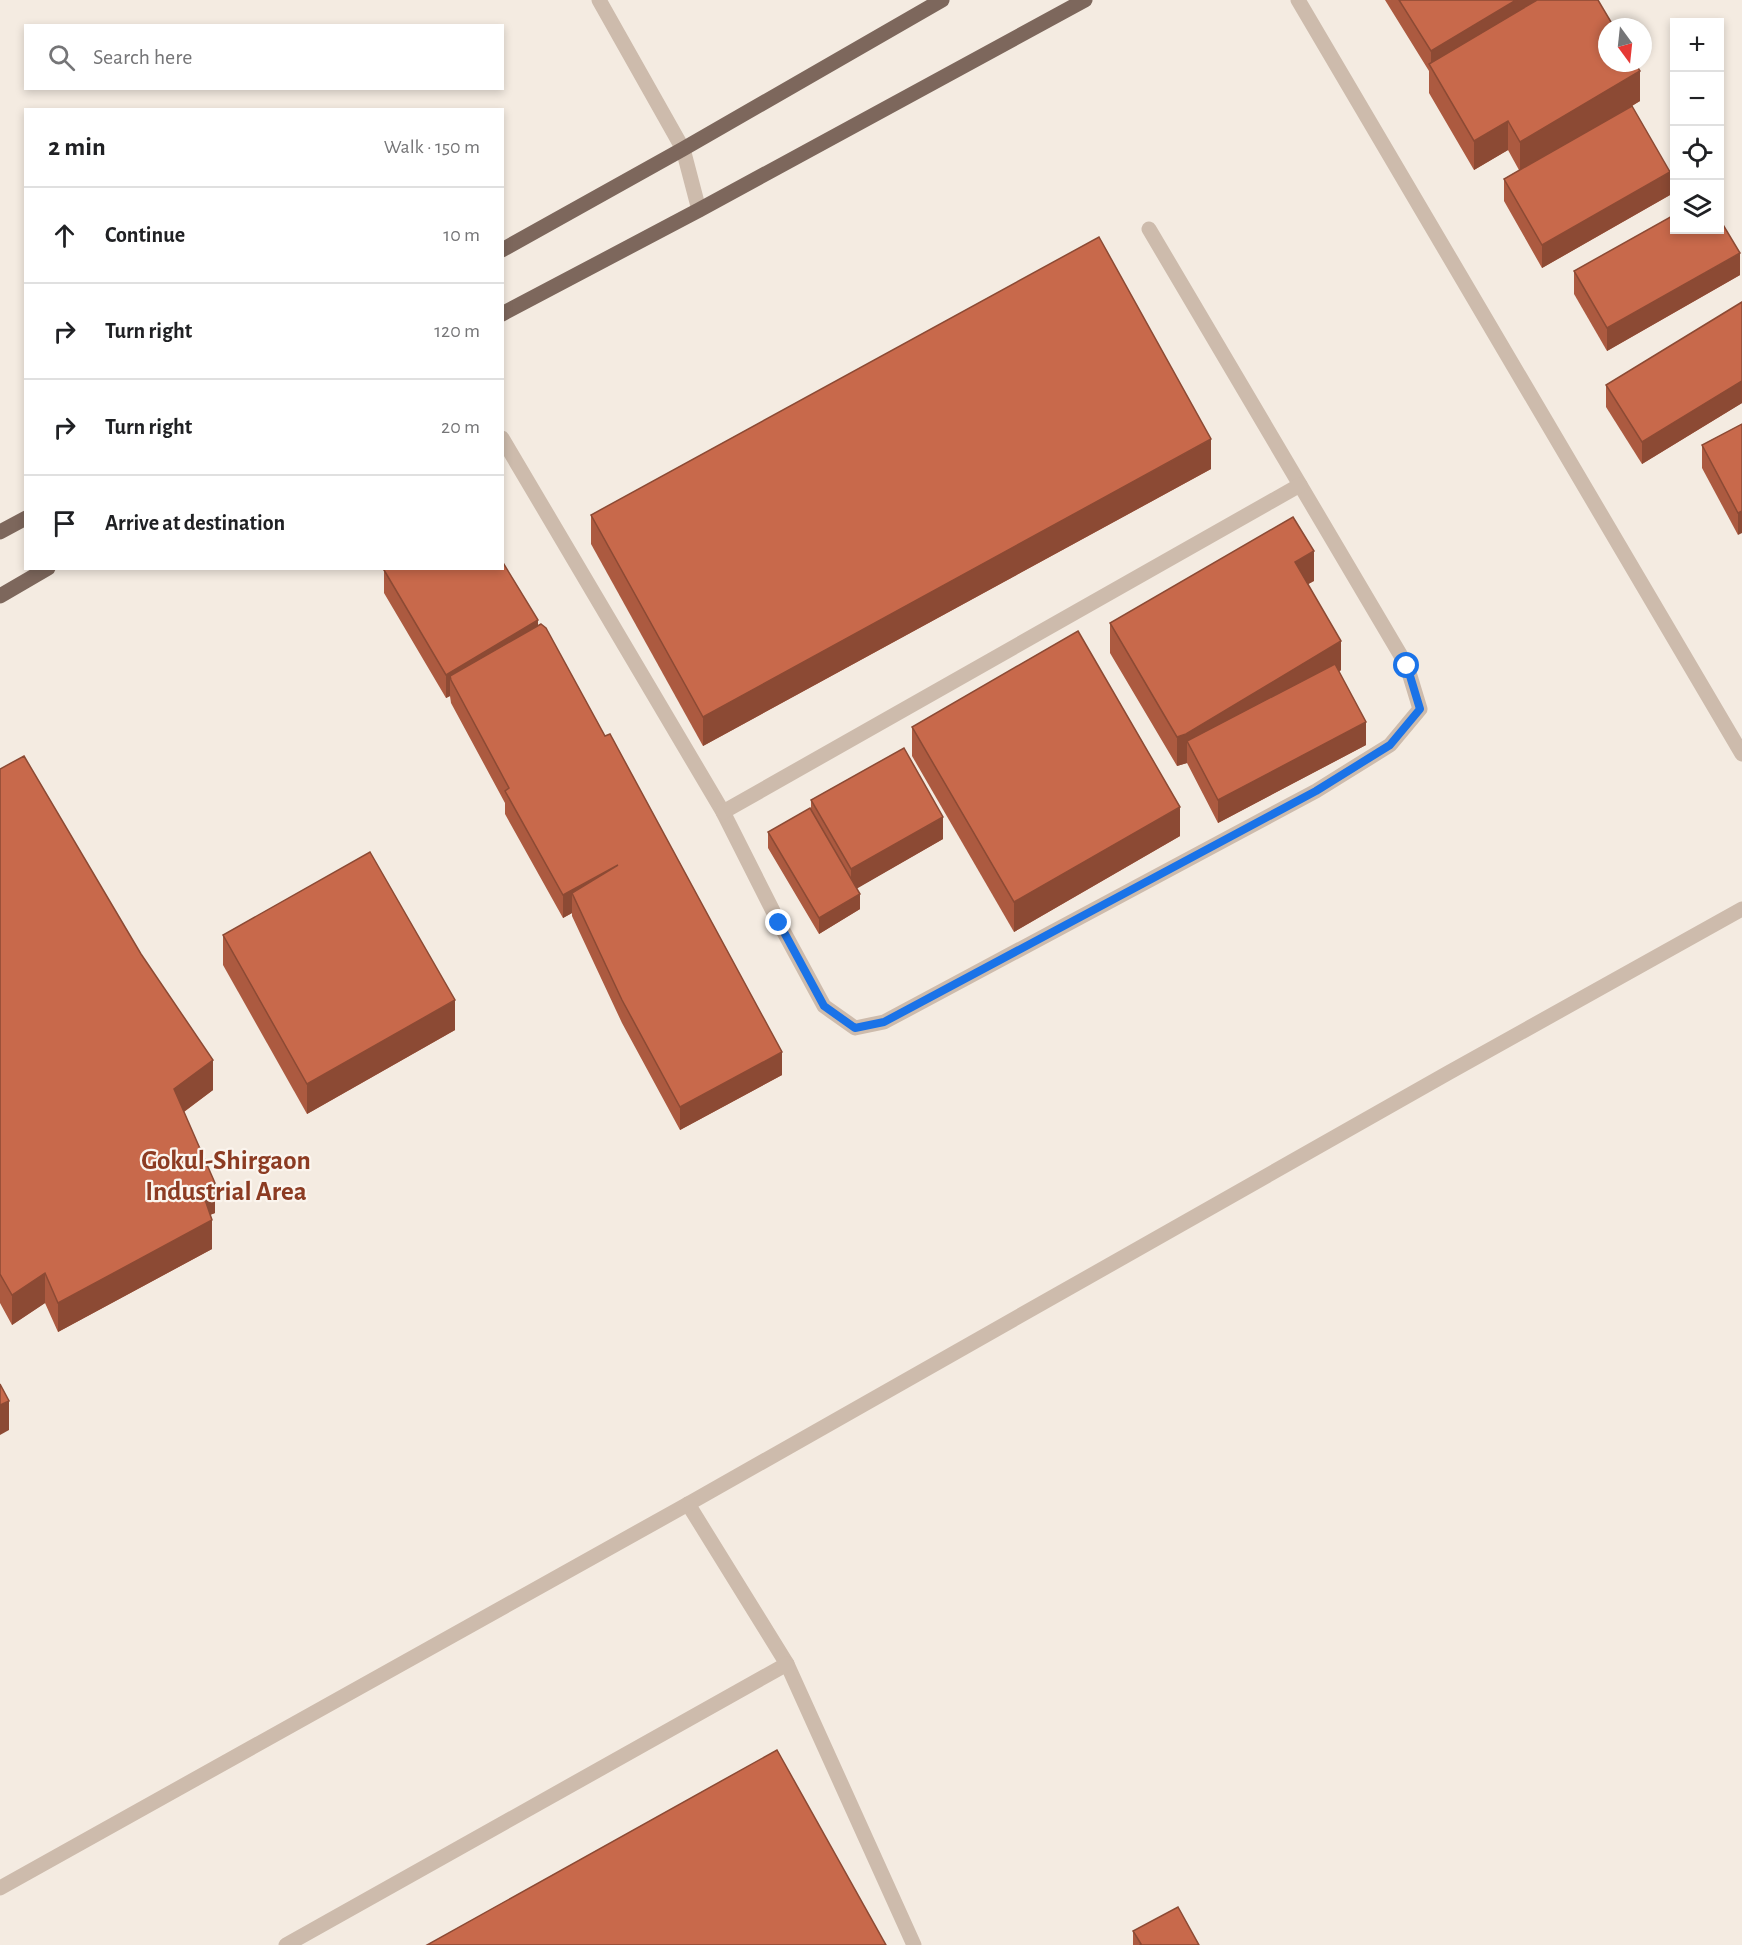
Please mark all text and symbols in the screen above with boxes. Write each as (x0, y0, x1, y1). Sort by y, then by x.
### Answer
north arrow (1598, 18, 1652, 72)
map controls (1670, 18, 1724, 234)
button: + (1670, 18, 1724, 72)
search box (24, 24, 504, 90)
icon: search (45, 41, 78, 74)
text: Search here (93, 46, 192, 68)
button: − (1670, 72, 1724, 126)
button: locate (1670, 126, 1724, 180)
text: 2 min (48, 134, 106, 160)
text: Walk · 150 m (384, 137, 480, 157)
button: layers (1670, 180, 1724, 234)
icon: ahead (48, 219, 81, 252)
text: Continue (105, 224, 185, 246)
text: 10 m (443, 225, 480, 245)
icon: right (48, 315, 81, 348)
text: Turn right (105, 320, 192, 342)
text: 120 m (434, 321, 480, 341)
icon: right (48, 411, 81, 444)
text: Turn right (105, 416, 192, 438)
text: 20 m (441, 417, 480, 437)
icon: arrive (48, 507, 81, 540)
text: Arrive at destination (105, 512, 285, 534)
route start (1393, 652, 1419, 678)
route end (765, 909, 791, 935)
district label: Gokul-Shirgaon Industrial Area (141, 1147, 311, 1205)

